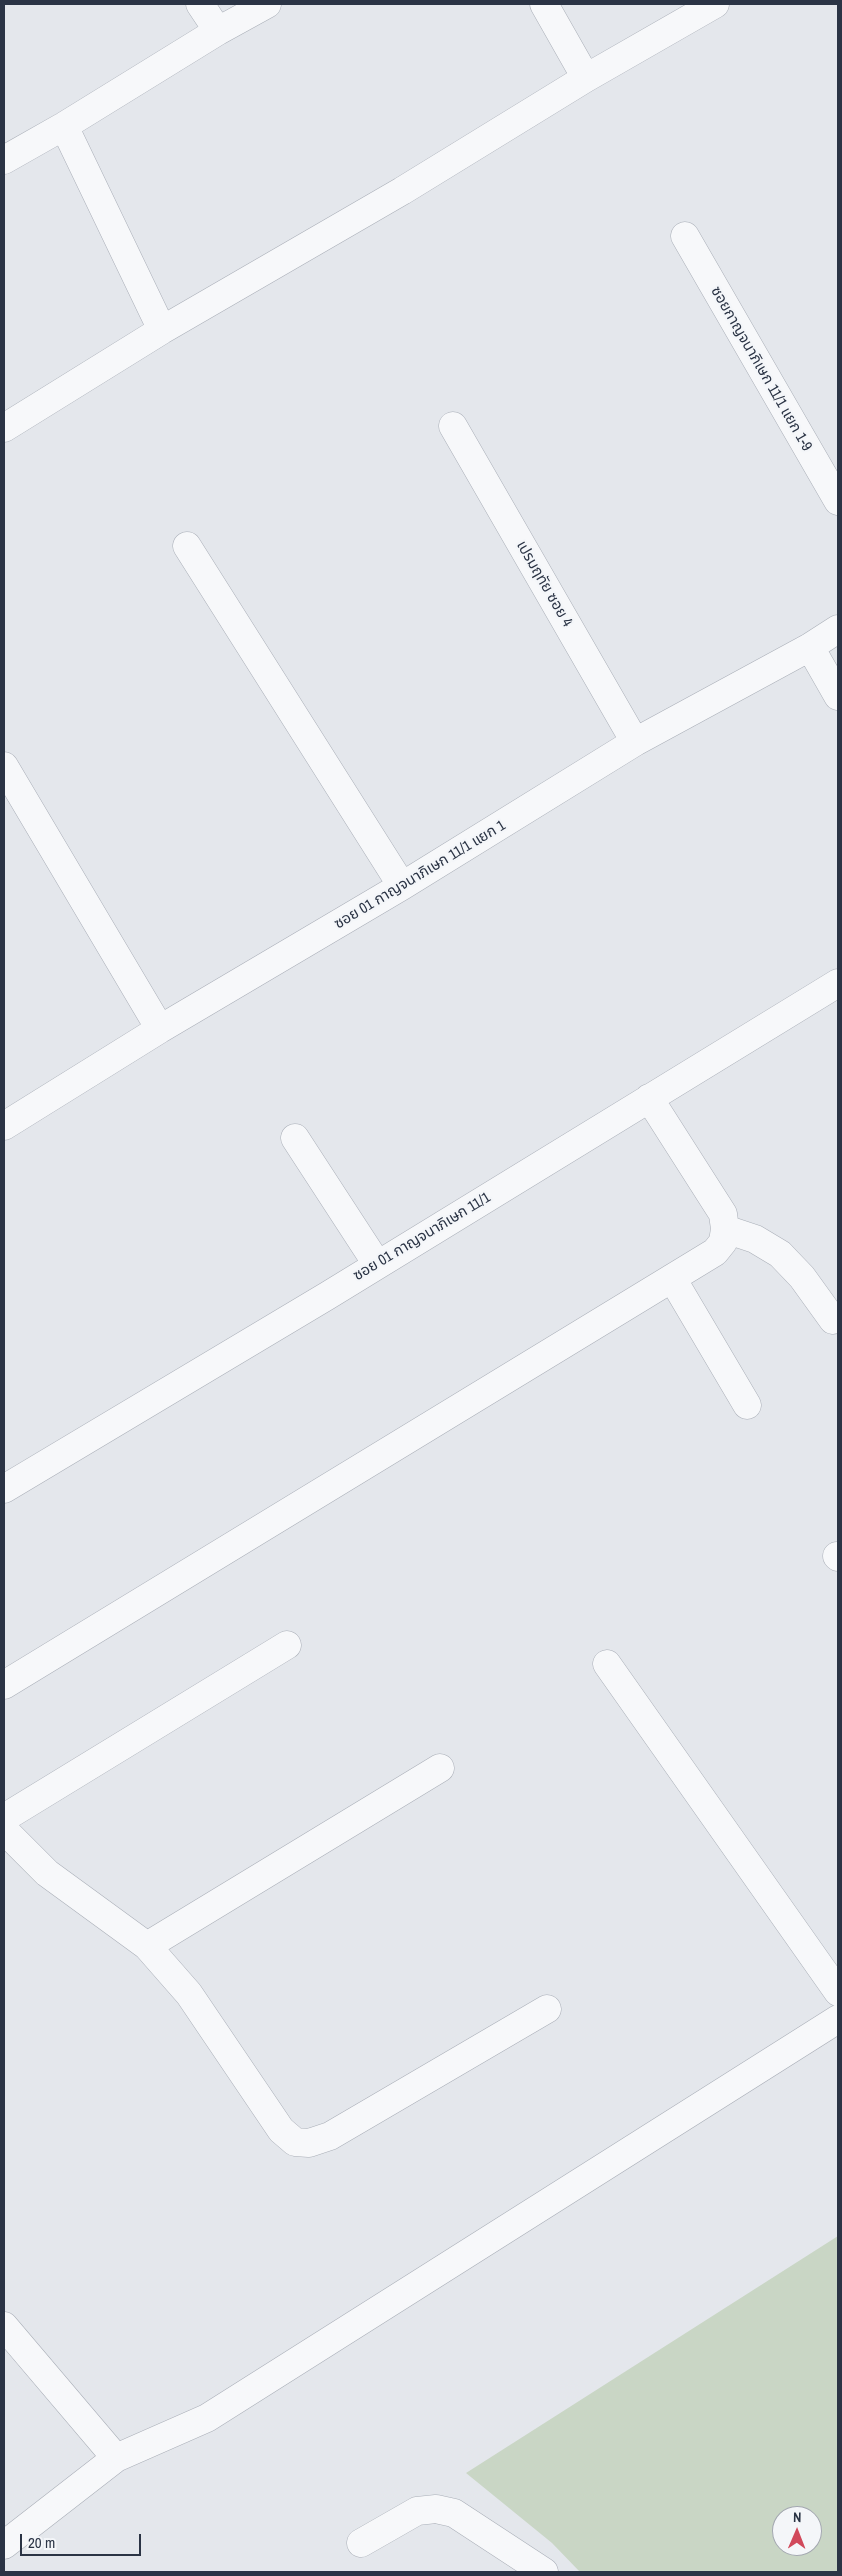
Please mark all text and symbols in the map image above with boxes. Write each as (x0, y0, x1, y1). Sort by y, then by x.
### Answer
street label: ซอยกาญจนาภิเษก 11/1 แยก 1-9 (707, 284, 815, 454)
street label: เปรมฤทัย ซอย 4 (512, 538, 576, 630)
street label: ซอย 01 กาญจนาภิเษก 11/1 แยก 1 (331, 817, 509, 933)
street label: ซอย 01 กาญจนาภิเษก 11/1 (350, 1189, 494, 1285)
north arrow (772, 2506, 822, 2556)
text: N (793, 2508, 802, 2526)
scale bar (22, 2524, 144, 2556)
text: 20 m (28, 2532, 55, 2553)

